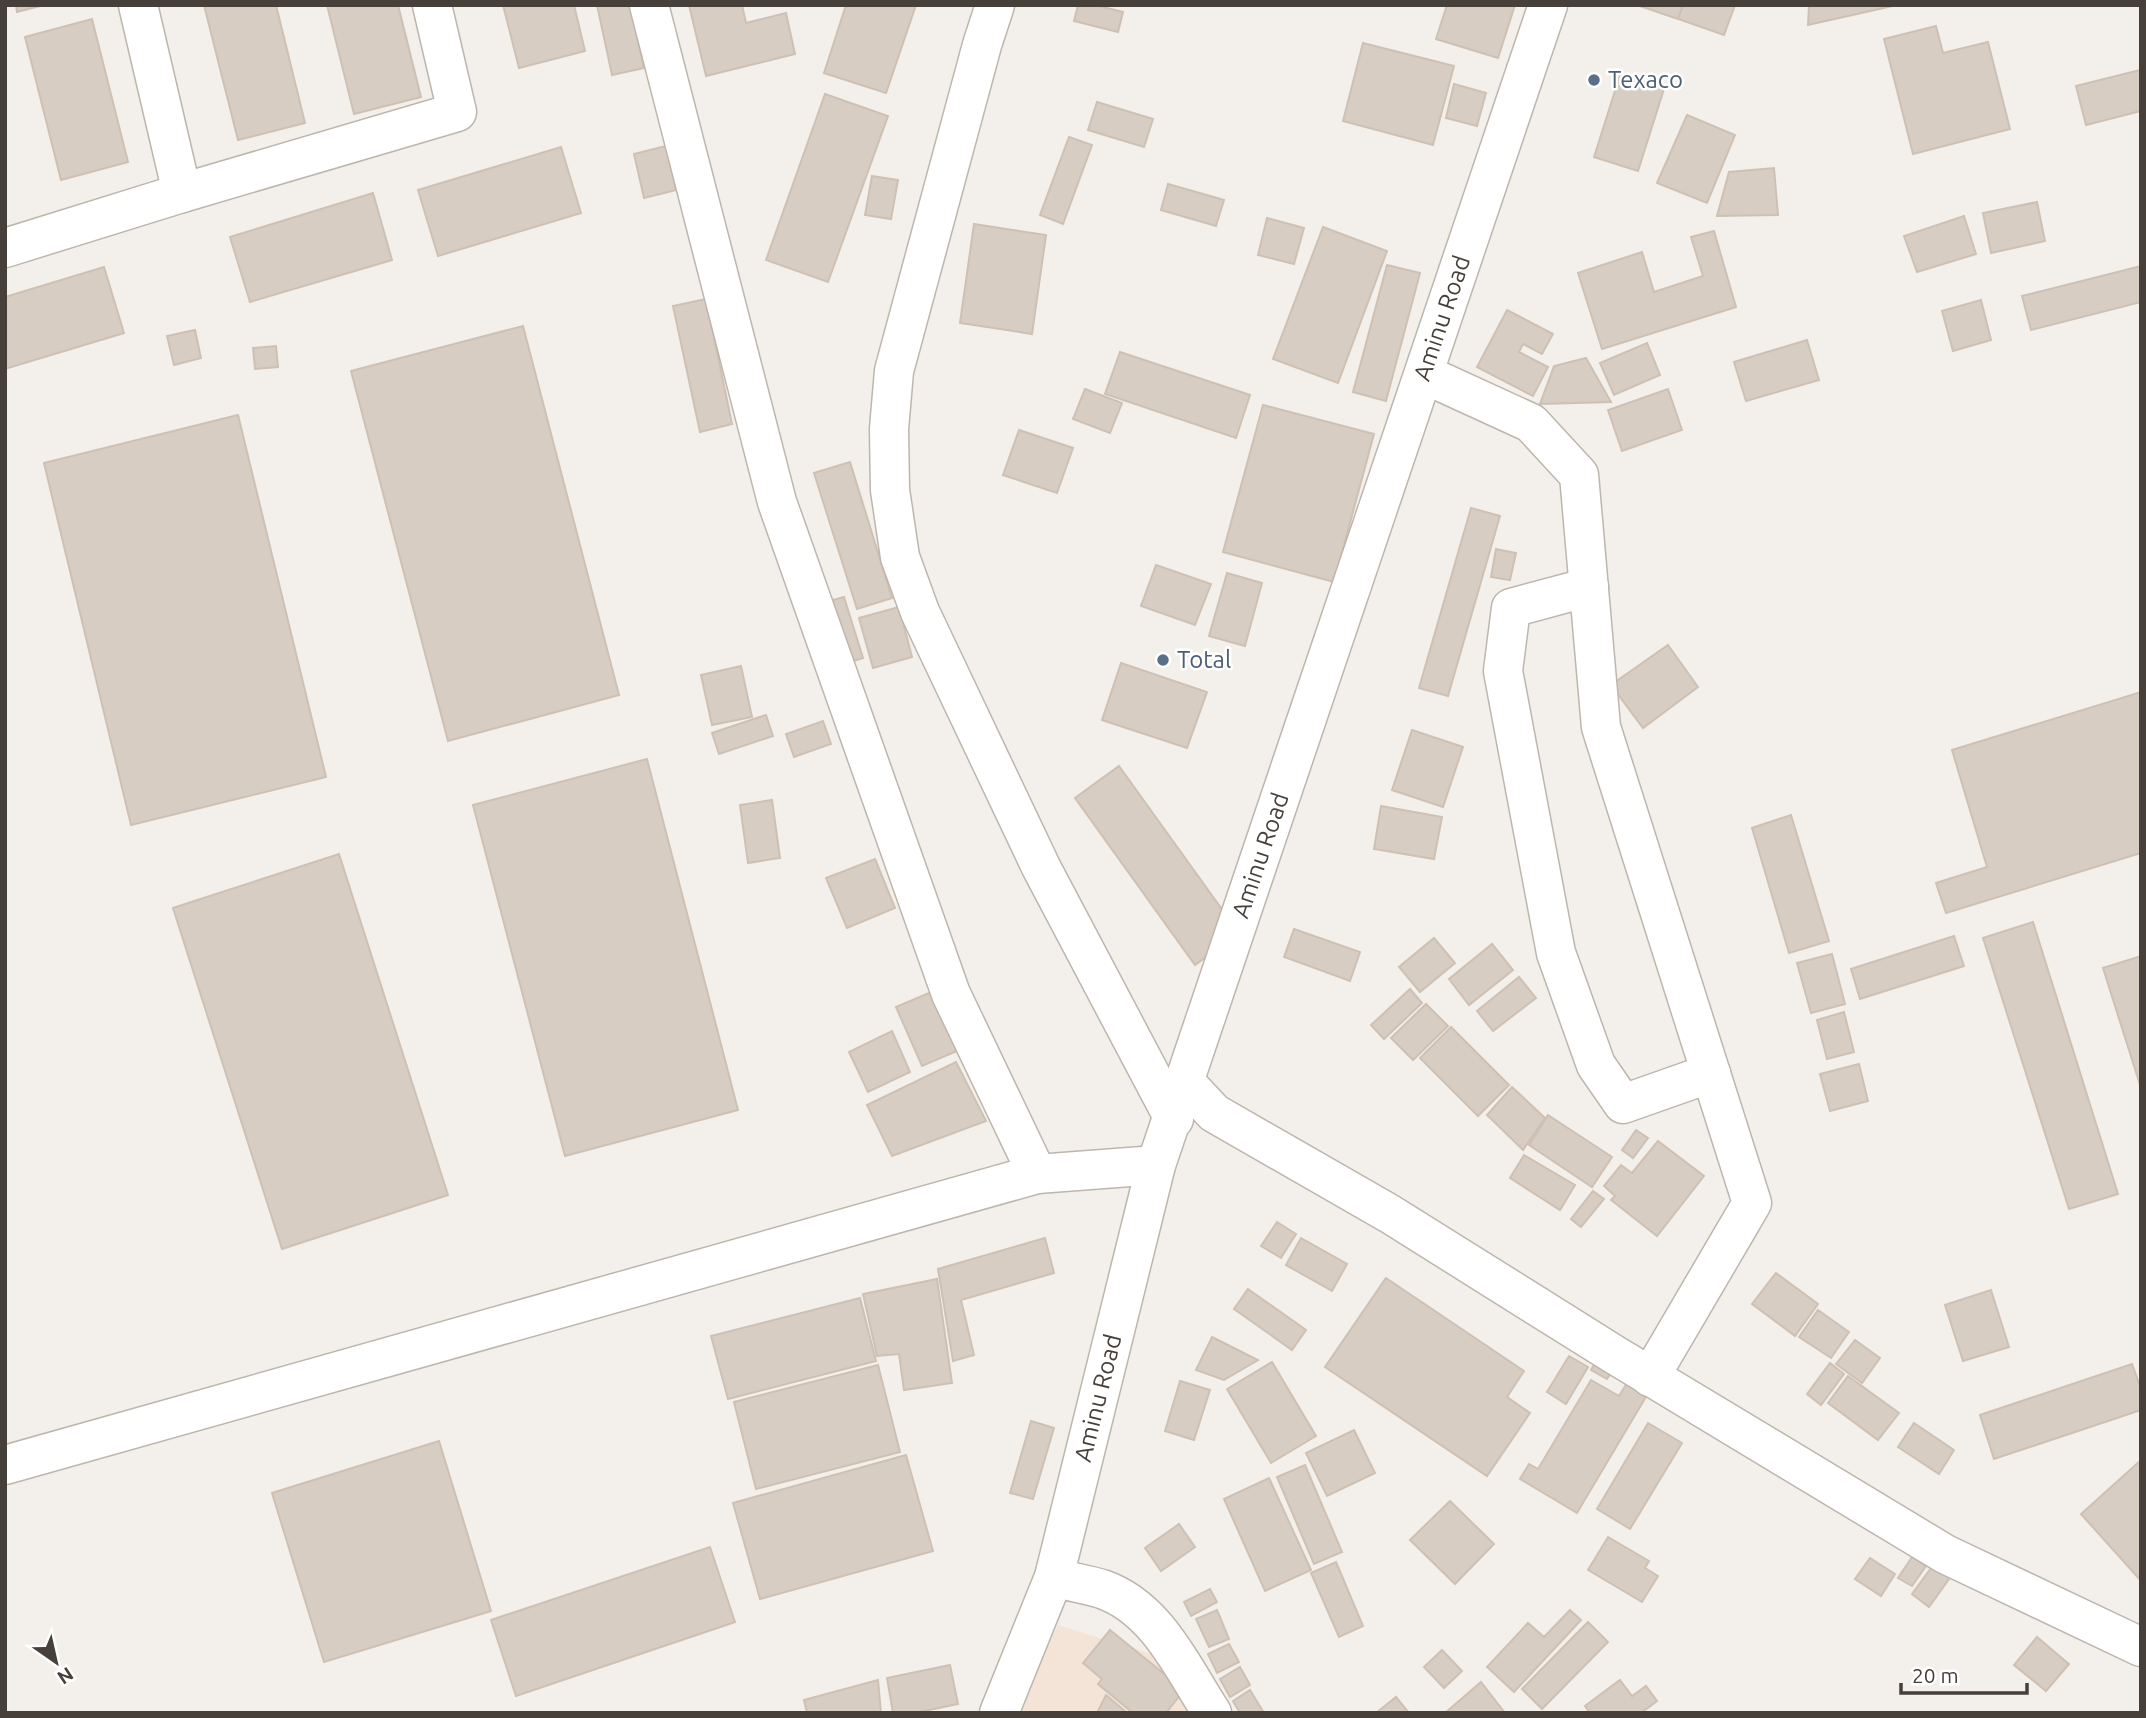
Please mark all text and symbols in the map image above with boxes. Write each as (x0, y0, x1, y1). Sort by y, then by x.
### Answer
place label: Texaco (1608, 66, 1683, 93)
marker: Texaco (1586, 72, 1602, 88)
street label: Aminu Road (1408, 252, 1475, 384)
place label: Total (1177, 646, 1231, 673)
marker: Total (1155, 652, 1171, 668)
street label: Aminu Road (1226, 789, 1294, 921)
street label: Aminu Road (1069, 1331, 1127, 1465)
north arrow (21, 1627, 91, 1697)
scale bar (1901, 1652, 2027, 1696)
text: N (53, 1663, 78, 1689)
text: 20 m (1912, 1663, 1959, 1687)

